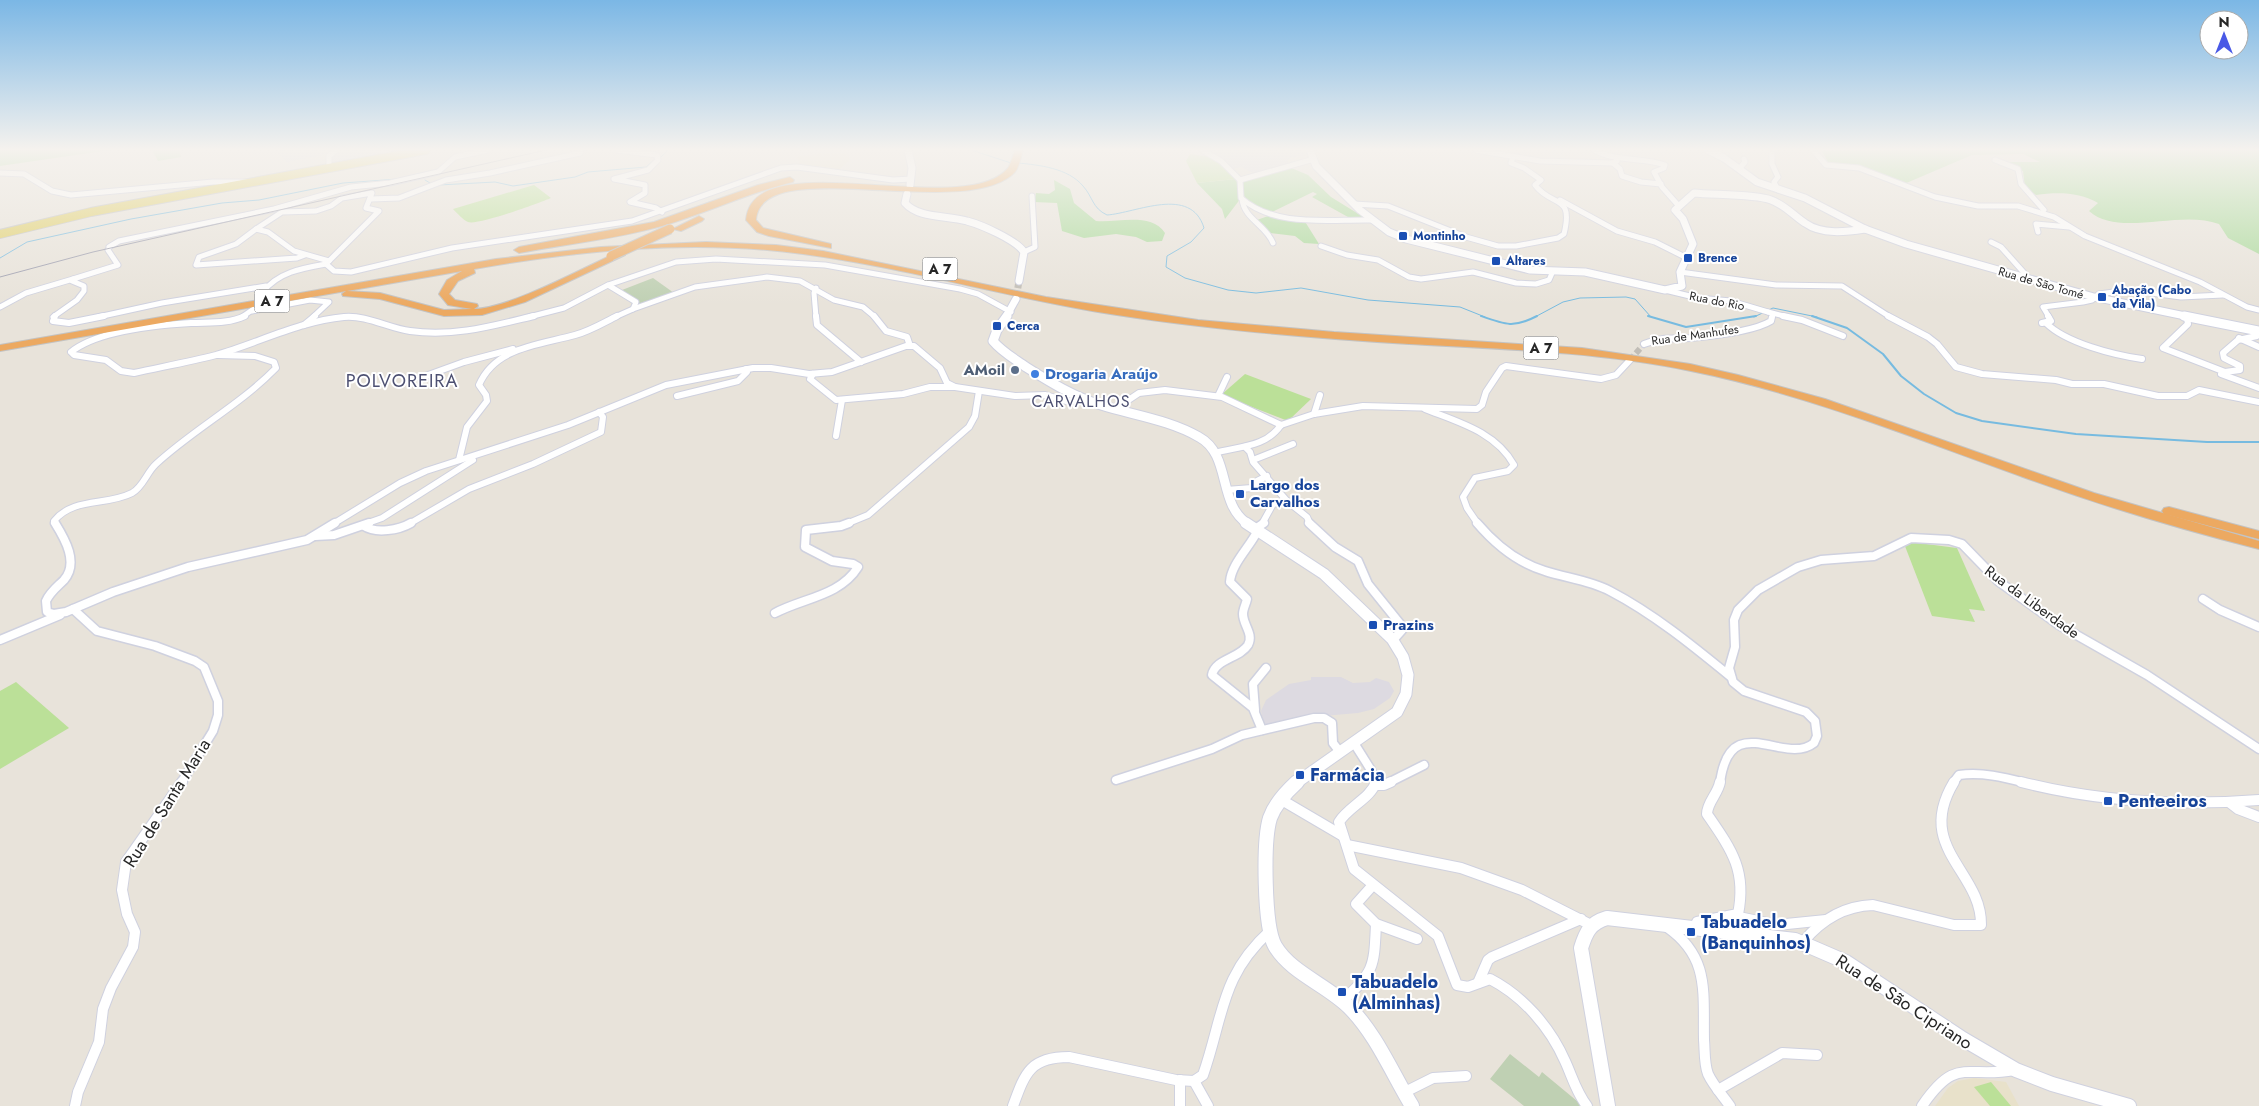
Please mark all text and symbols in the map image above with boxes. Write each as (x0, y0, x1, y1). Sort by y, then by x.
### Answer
north arrow (2199, 10, 2249, 60)
text: N (2218, 12, 2230, 32)
place label: Montinho (1413, 227, 1466, 245)
marker: Montinho (1397, 230, 1409, 242)
place label: Brence (1698, 249, 1737, 267)
place label: Altares (1505, 252, 1546, 270)
marker: Brence (1682, 252, 1694, 264)
marker: Altares (1490, 255, 1502, 267)
road number: A 7 (922, 258, 958, 280)
street label: Rua de São Tomé (1996, 262, 2086, 304)
place label: Abação (Cabo da Vila) (2111, 281, 2191, 313)
street label: Rua do Rio (1688, 287, 1747, 315)
road number: A 7 (254, 290, 290, 312)
marker: Abação (Cabo da Vila) (2096, 291, 2108, 303)
place label: Cerca (1007, 317, 1039, 335)
marker: Cerca (991, 320, 1003, 332)
street label: Rua de Manhufes (1650, 320, 1740, 350)
road number: A 7 (1524, 336, 1558, 359)
place label: AMoil (963, 359, 1005, 381)
place label: Drogaria Araújo (1045, 363, 1158, 385)
marker: AMoil (1009, 364, 1021, 376)
district label: POLVOREIRA (346, 368, 458, 394)
marker: Drogaria Araújo (1029, 368, 1041, 380)
district label: CARVALHOS (1032, 390, 1130, 413)
place label: Largo dos Carvalhos (1250, 474, 1320, 513)
marker: Largo dos Carvalhos (1234, 488, 1246, 500)
street label: Rua da Liberdade (1980, 560, 2084, 644)
place label: Prazins (1383, 614, 1434, 636)
marker: Prazins (1367, 619, 1379, 631)
street label: Rua de Santa Maria (117, 734, 217, 872)
place label: Farmácia (1310, 762, 1385, 788)
marker: Farmácia (1294, 769, 1306, 781)
place label: Penteeiros (2118, 788, 2207, 814)
marker: Penteeiros (2102, 795, 2114, 807)
place label: Tabuadelo (Banquinhos) (1701, 909, 1811, 956)
marker: Tabuadelo (Banquinhos) (1685, 926, 1697, 938)
street label: Rua de São Cipriano (1830, 948, 1978, 1056)
place label: Tabuadelo (Alminhas) (1352, 969, 1441, 1016)
marker: Tabuadelo (Alminhas) (1336, 986, 1348, 998)

